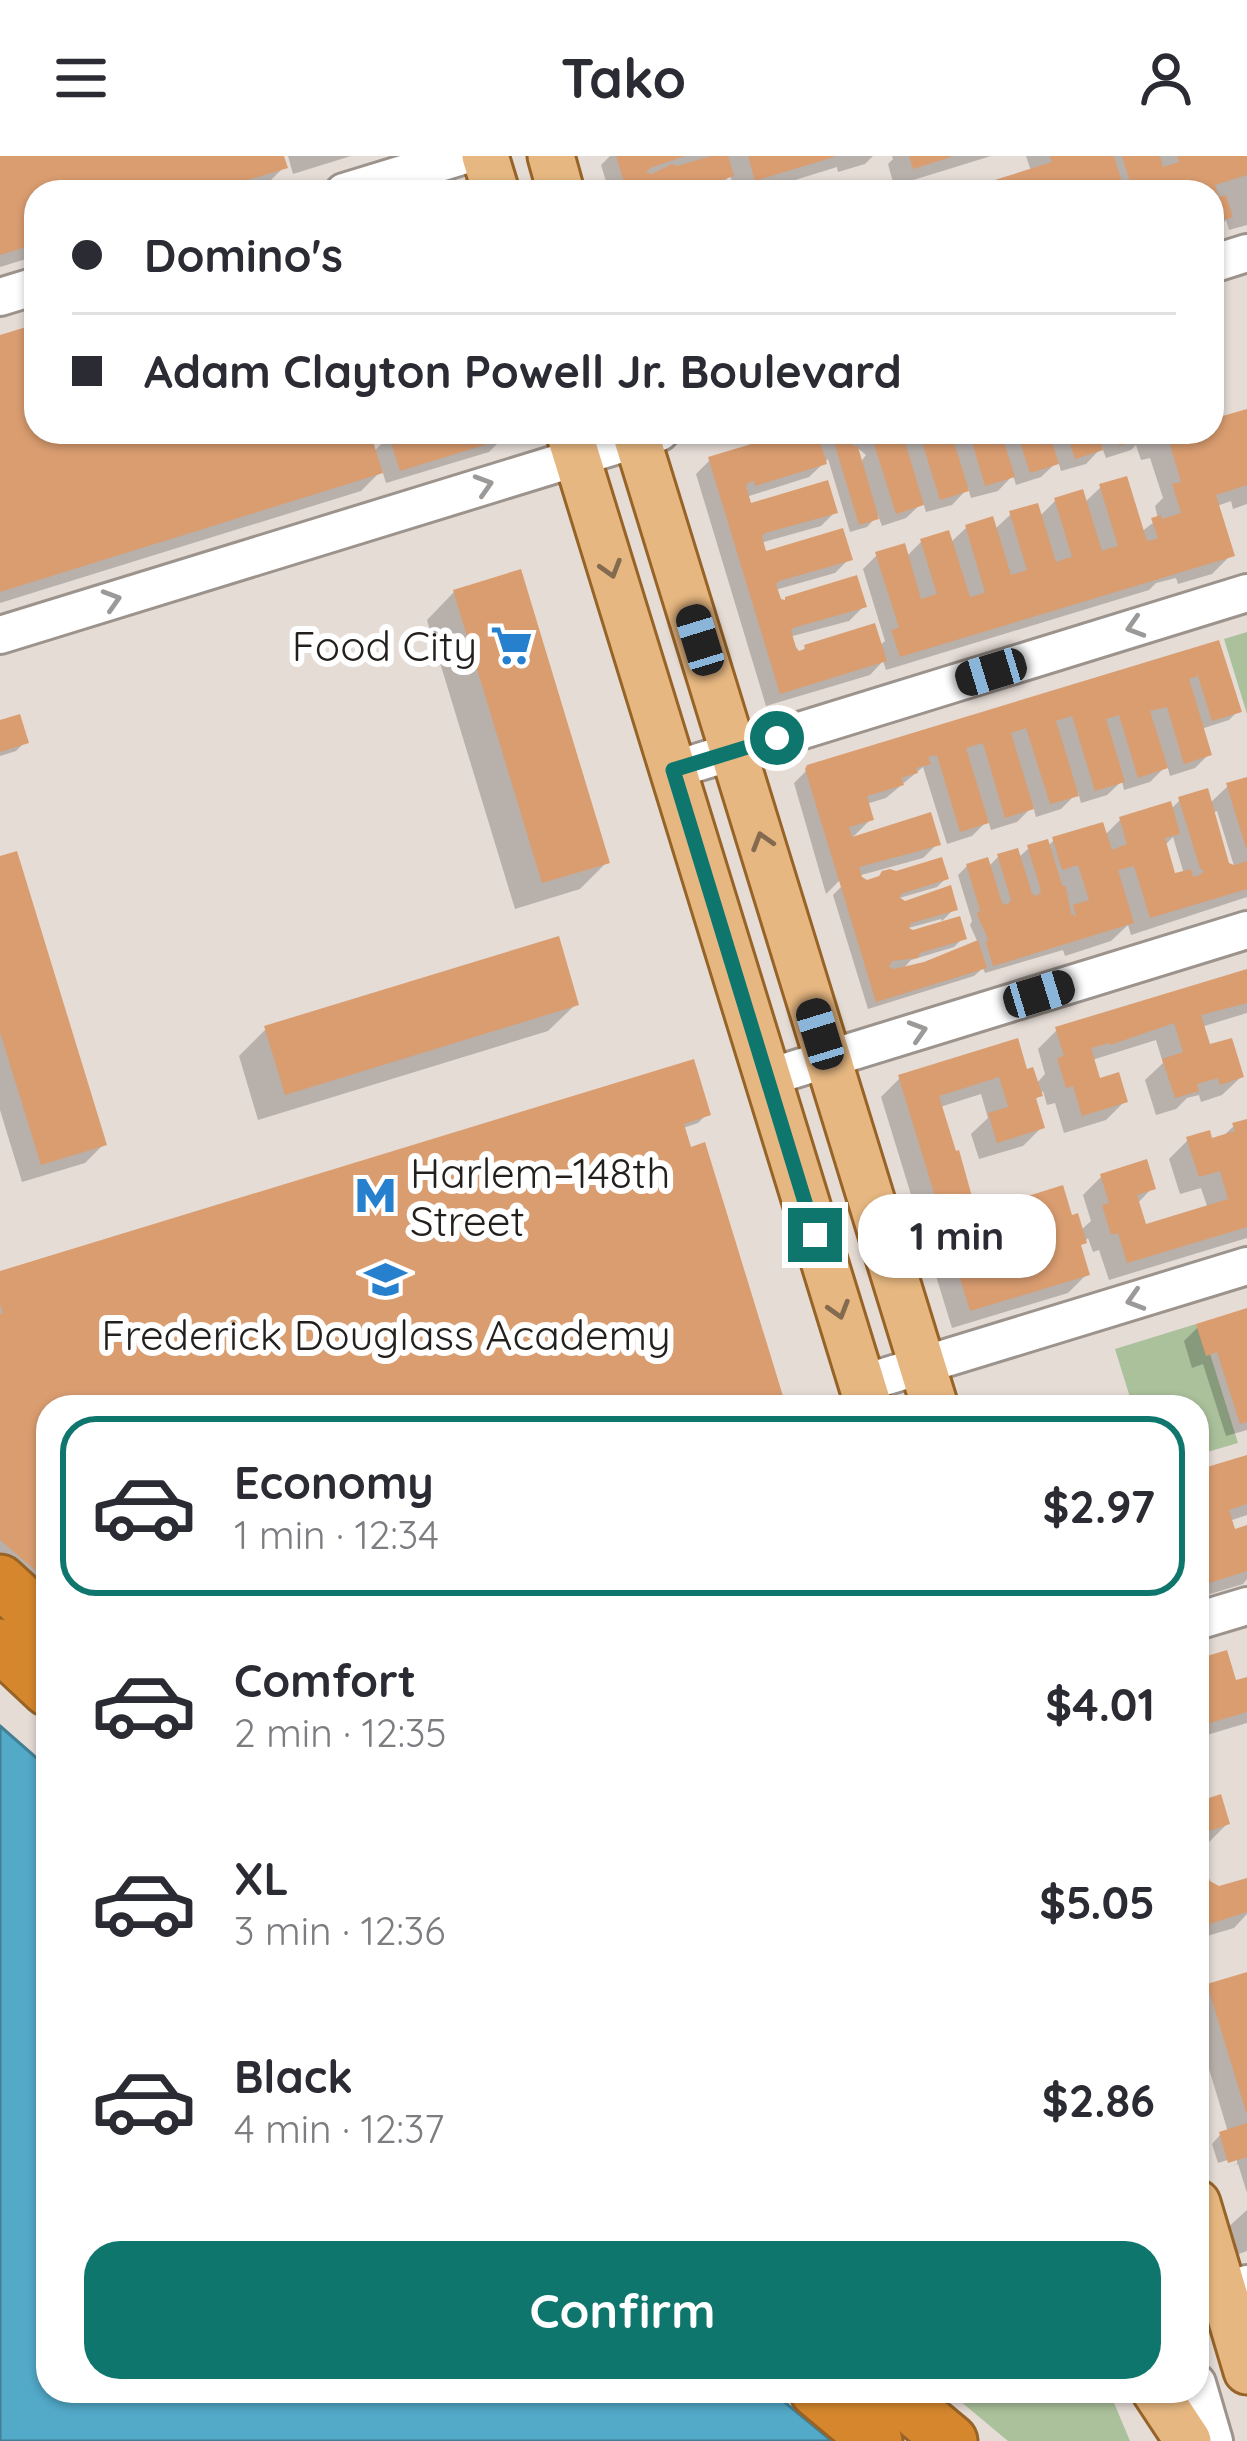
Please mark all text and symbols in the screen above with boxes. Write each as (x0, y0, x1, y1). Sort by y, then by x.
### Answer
text: Tako (561, 44, 686, 112)
icon: menu (48, 45, 114, 111)
icon: person (1133, 45, 1199, 111)
text: Domino's (144, 227, 343, 283)
text: Adam Clayton Powell Jr. Boulevard (144, 343, 902, 399)
one-way arrow (473, 474, 494, 499)
one-way arrow (597, 558, 622, 579)
one-way arrow (101, 590, 122, 615)
car (672, 600, 728, 680)
one-way arrow (1125, 613, 1146, 638)
place label: Food City (292, 619, 477, 672)
supermarket icon: Food City (488, 622, 534, 668)
car (951, 644, 1031, 700)
route start (750, 711, 804, 765)
one-way arrow (751, 831, 776, 852)
car (999, 966, 1079, 1022)
car (792, 994, 848, 1074)
one-way arrow (907, 1020, 928, 1045)
place label: Harlem–148th Street (410, 1146, 670, 1247)
metro station icon: Harlem–148th Street (353, 1173, 399, 1219)
callout: 1 min (857, 1193, 1055, 1277)
route end (788, 1208, 842, 1262)
text: 1 min (910, 1211, 1004, 1260)
school or university icon: Frederick Douglass Academy (363, 1257, 409, 1303)
one-way arrow (1125, 1286, 1146, 1311)
one-way arrow (824, 1299, 849, 1320)
place label: Frederick Douglass Academy (101, 1308, 671, 1361)
icon: car (90, 1452, 198, 1560)
text: Economy (234, 1454, 434, 1510)
text: $2.97 (1042, 1478, 1155, 1534)
text: 1 min · 12:34 (234, 1510, 439, 1559)
icon: car (90, 1650, 198, 1758)
text: Comfort (234, 1652, 416, 1708)
text: $4.01 (1045, 1676, 1155, 1732)
text: 2 min · 12:35 (234, 1708, 447, 1757)
icon: car (90, 1848, 198, 1956)
text: XL (234, 1850, 289, 1906)
text: $5.05 (1039, 1874, 1155, 1930)
text: 3 min · 12:36 (234, 1906, 445, 1955)
icon: car (90, 2046, 198, 2154)
text: Black (234, 2048, 353, 2104)
text: $2.86 (1042, 2072, 1155, 2128)
text: 4 min · 12:37 (234, 2104, 444, 2153)
button: Confirm (84, 2241, 1161, 2379)

